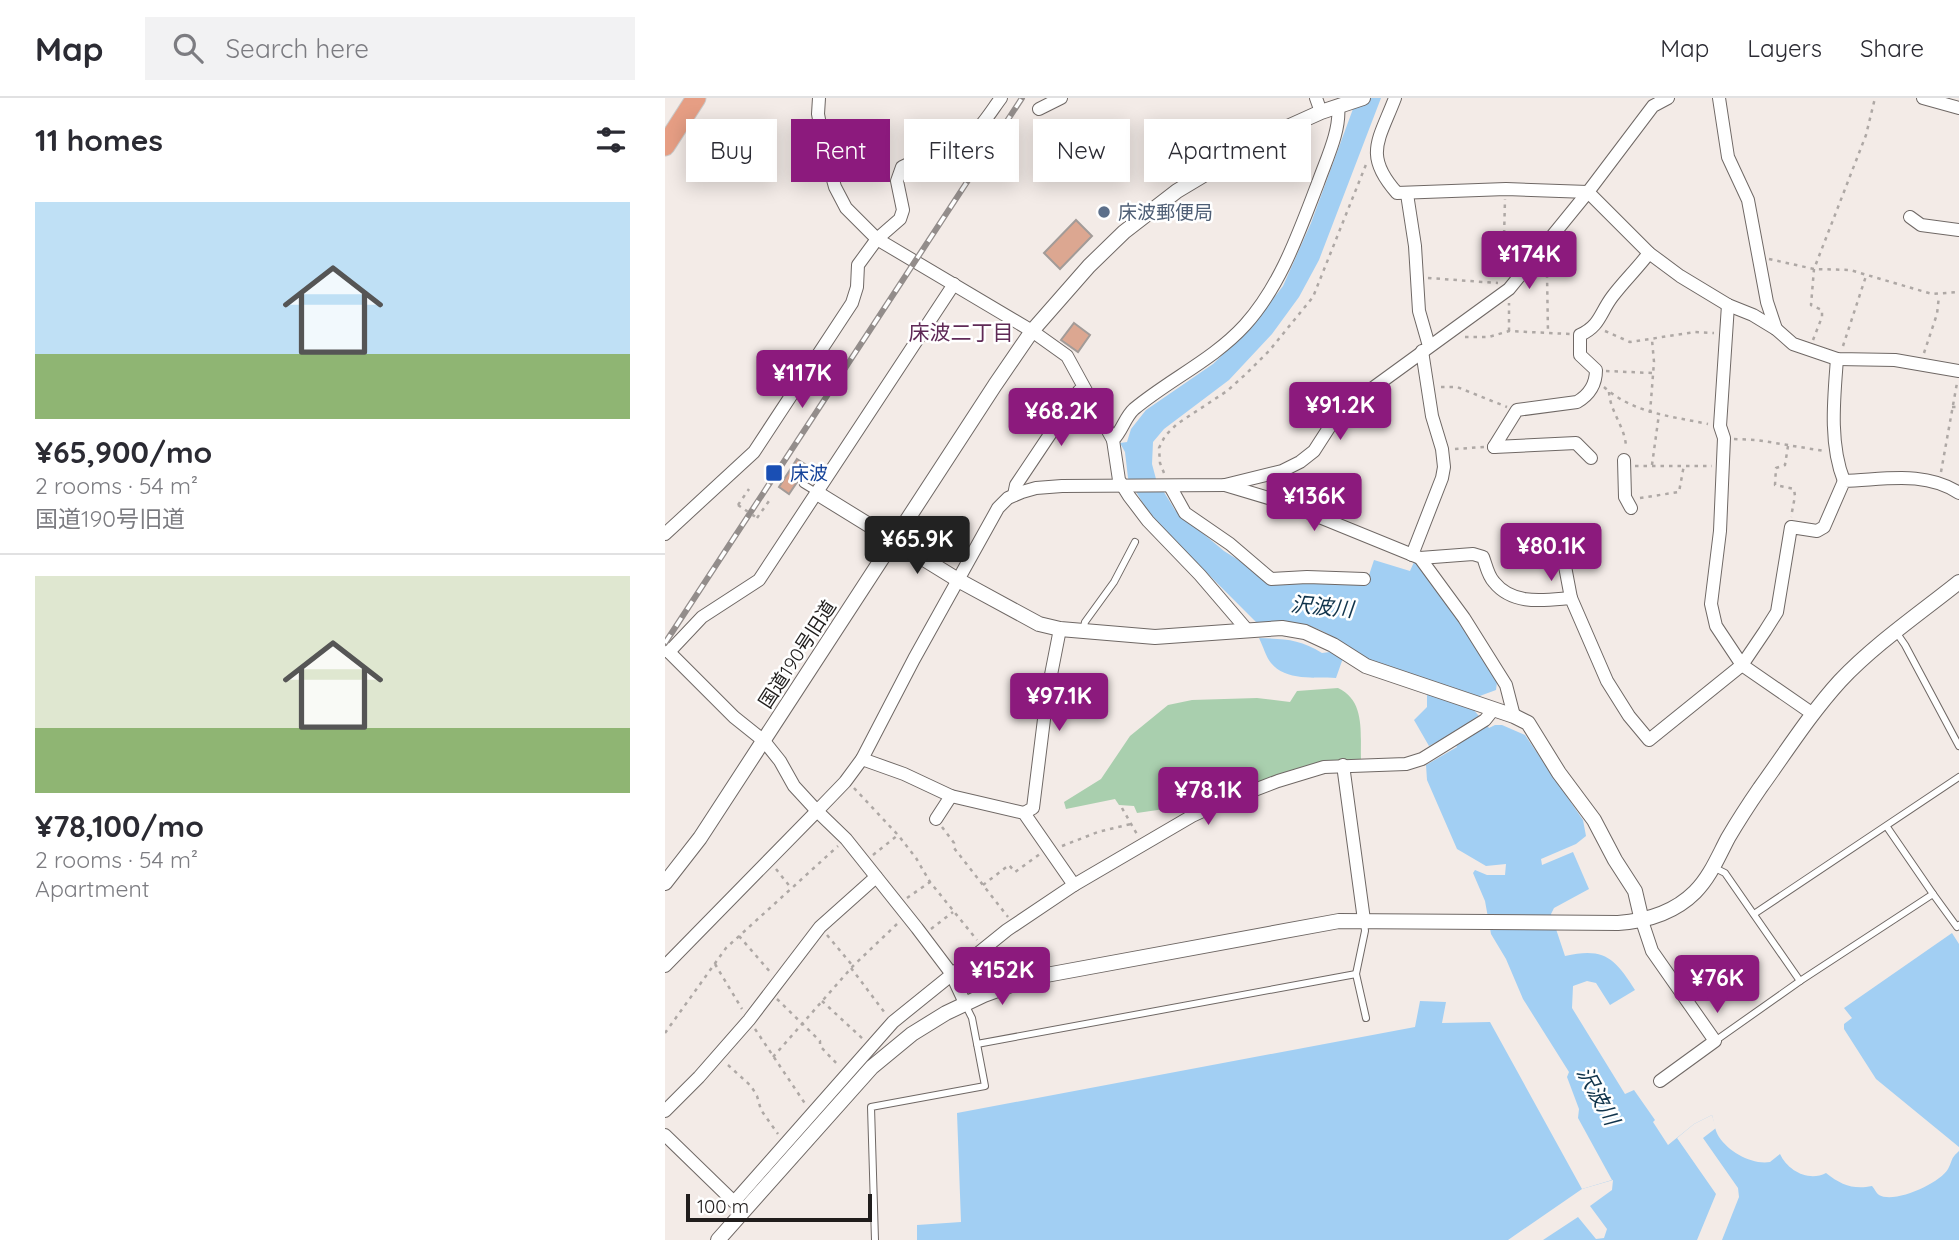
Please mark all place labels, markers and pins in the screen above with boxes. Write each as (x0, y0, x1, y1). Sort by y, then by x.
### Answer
place label: 床波郵便局 (1118, 200, 1213, 224)
marker: 床波郵便局 (1096, 204, 1112, 220)
pin: ¥174K (1480, 232, 1578, 291)
pin: ¥117K (753, 350, 851, 410)
pin: ¥91.2K (1283, 382, 1397, 442)
pin: ¥68.2K (1004, 388, 1118, 448)
place label: 床波 (790, 461, 828, 485)
marker: 床波 (764, 463, 784, 483)
pin: ¥136K (1265, 474, 1363, 533)
pin: ¥65.9K (860, 517, 974, 576)
pin: ¥80.1K (1494, 524, 1608, 583)
pin: ¥97.1K (1002, 674, 1116, 733)
pin: ¥78.1K (1151, 768, 1265, 827)
pin: ¥152K (953, 948, 1051, 1007)
pin: ¥76K (1676, 956, 1758, 1015)

